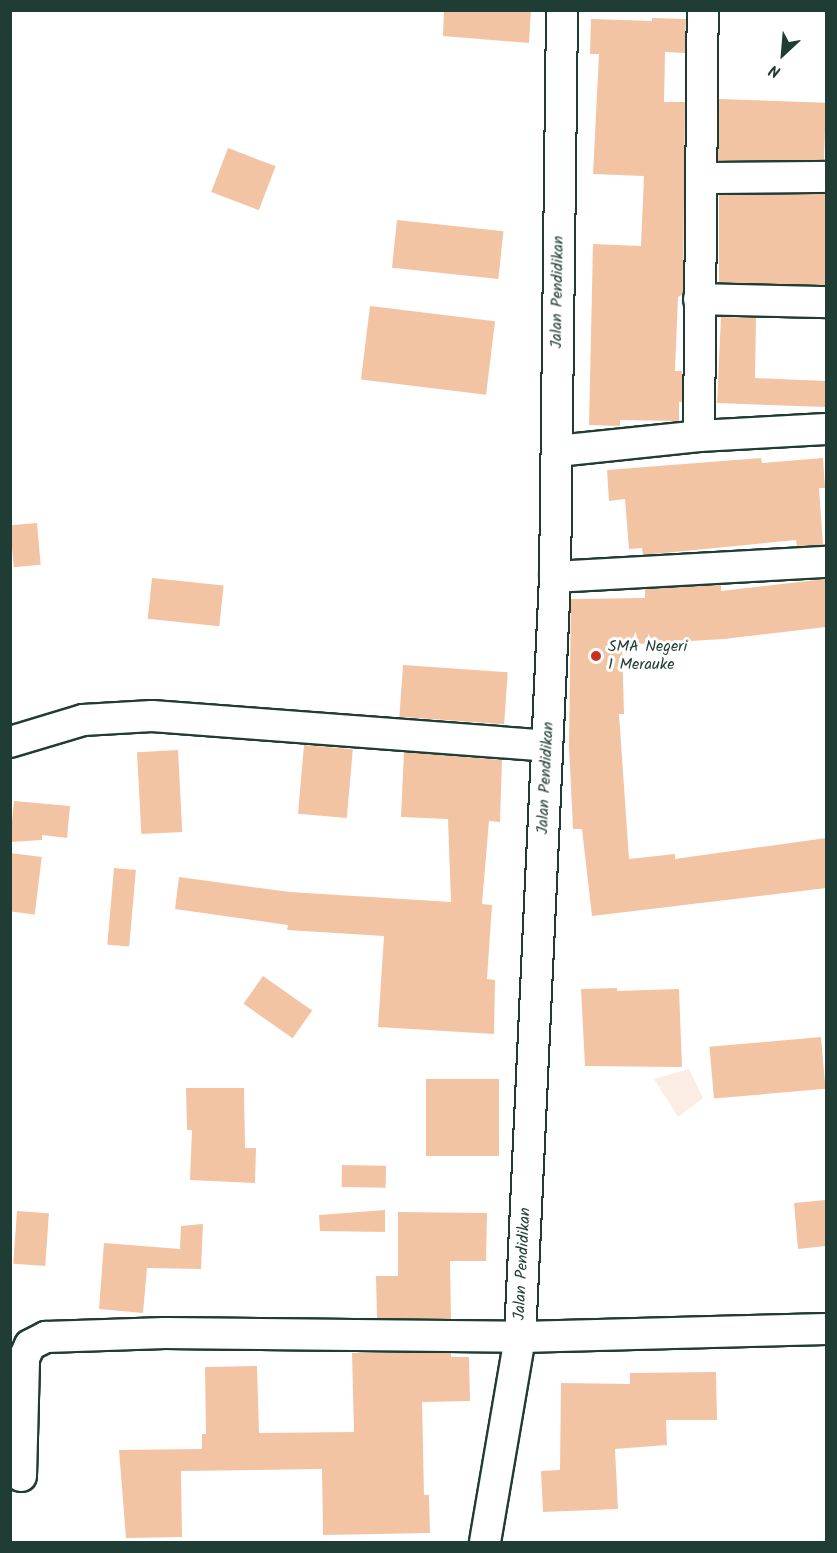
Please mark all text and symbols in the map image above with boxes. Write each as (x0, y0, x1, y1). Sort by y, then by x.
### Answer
north arrow (753, 24, 813, 84)
text: N (765, 57, 785, 84)
street label: Jalan Pendidikan (547, 235, 569, 349)
place label: SMA Negeri 1 Merauke (608, 637, 687, 675)
marker: SMA Negeri 1 Merauke (589, 649, 603, 663)
street label: Jalan Pendidikan (533, 721, 559, 835)
street label: Jalan Pendidikan (510, 1207, 536, 1321)

